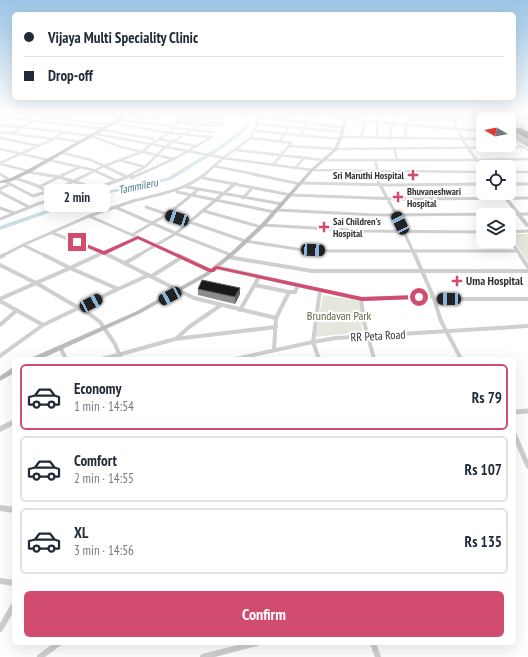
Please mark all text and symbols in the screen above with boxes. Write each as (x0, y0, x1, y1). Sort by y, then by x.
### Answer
text: Vijaya Multi Speciality Clinic (48, 28, 198, 47)
text: Drop-off (48, 66, 93, 85)
north arrow (476, 112, 516, 152)
map controls (476, 112, 516, 248)
button: locate (476, 160, 516, 200)
place label: Sri Maruthi Hospital (333, 169, 405, 182)
marker: Sri Maruthi Hospital (407, 169, 419, 181)
water label: Tammileru (117, 175, 160, 197)
callout: 2 min (44, 184, 110, 212)
place label: Bhuvaneshwari Hospital (407, 185, 461, 210)
text: 2 min (64, 189, 90, 206)
marker: Bhuvaneshwari Hospital (392, 191, 404, 203)
button: layers (476, 208, 516, 248)
car (164, 209, 190, 227)
car (389, 210, 411, 236)
place label: Sai Children's Hospital (333, 215, 381, 240)
marker: Sai Children's Hospital (318, 221, 330, 233)
route end (68, 233, 86, 251)
car (301, 243, 325, 257)
place label: Uma Hospital (466, 273, 523, 288)
marker: Uma Hospital (451, 275, 463, 287)
car (157, 285, 183, 307)
route start (410, 288, 428, 306)
car (78, 292, 104, 314)
car (437, 293, 461, 305)
park label: Brundavan Park (307, 308, 372, 323)
street label: RR Peta Road (350, 327, 406, 344)
icon: car (26, 379, 62, 415)
text: Economy (74, 379, 122, 398)
text: Rs 79 (472, 388, 502, 407)
text: 1 min · 14:54 (74, 398, 134, 415)
icon: car (26, 451, 62, 487)
text: Comfort (74, 451, 117, 470)
text: Rs 107 (465, 460, 502, 479)
text: 2 min · 14:55 (74, 470, 134, 487)
icon: car (26, 523, 62, 559)
text: XL (74, 523, 88, 542)
text: Rs 135 (465, 532, 502, 551)
text: 3 min · 14:56 (74, 542, 134, 559)
button: Confirm (24, 591, 504, 637)

